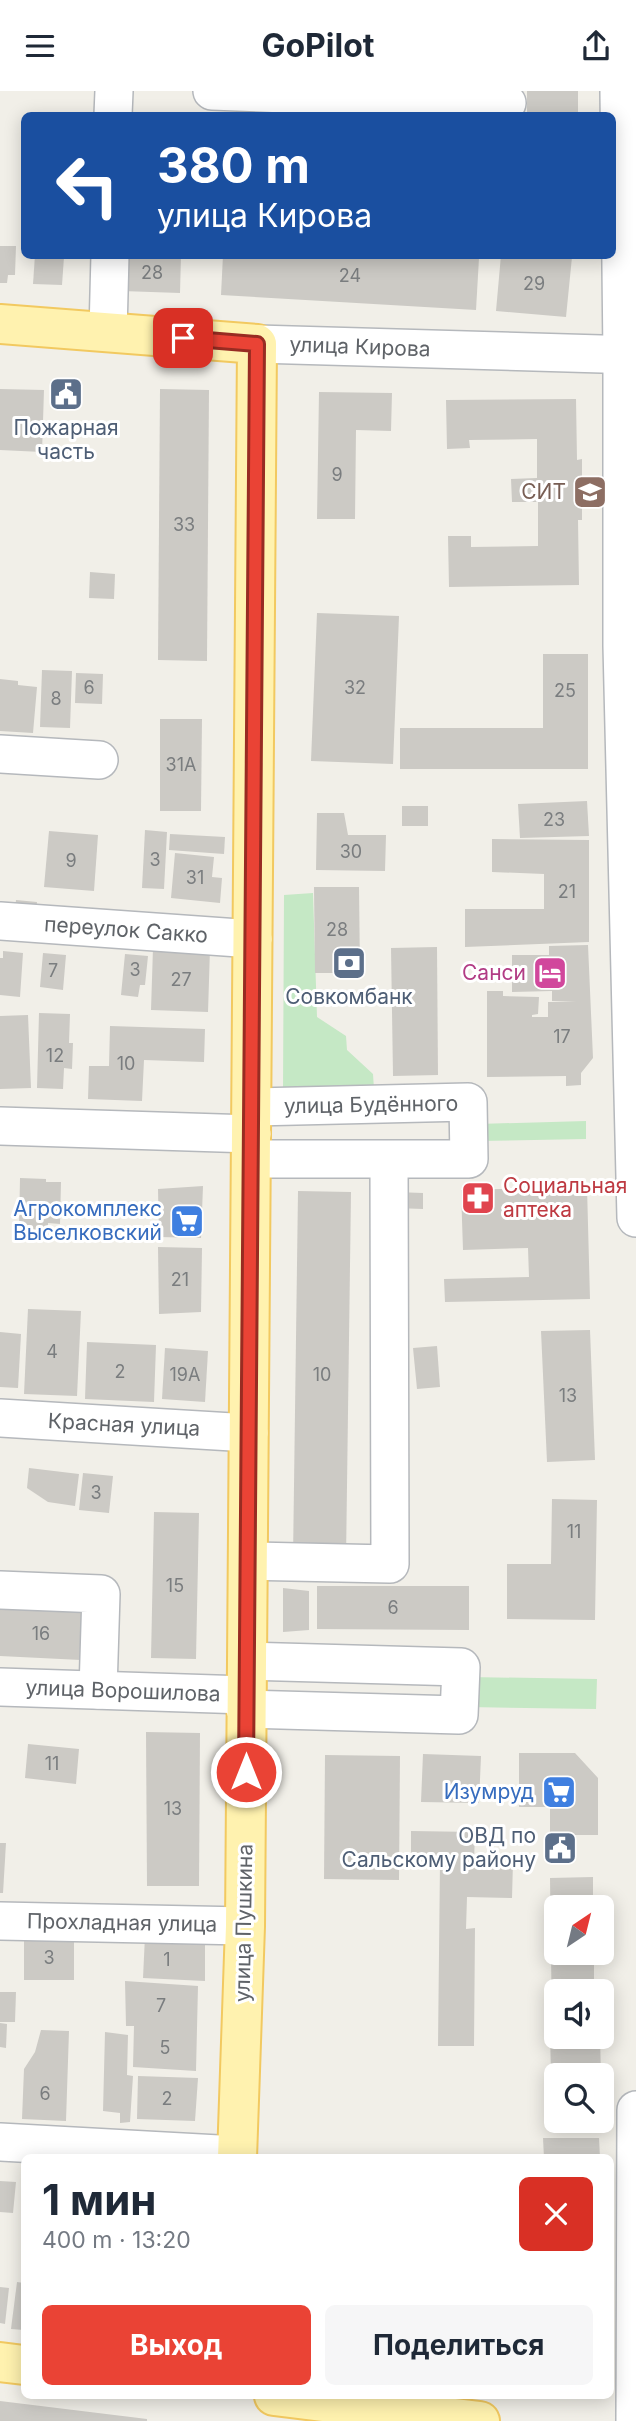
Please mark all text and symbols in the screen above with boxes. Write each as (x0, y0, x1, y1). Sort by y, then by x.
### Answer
text: GoPilot (261, 26, 375, 65)
icon: menu (21, 27, 59, 65)
icon: share (577, 27, 615, 65)
text: 380 m (157, 136, 310, 195)
icon: left (42, 140, 133, 231)
text: улица Кирова (157, 196, 372, 235)
house number: 28 (141, 262, 163, 283)
house number: 24 (339, 265, 361, 286)
house number: 29 (523, 273, 545, 294)
pin (153, 308, 213, 368)
icon: arrive (164, 319, 202, 357)
street label: улица Кирова (289, 332, 431, 361)
public building icon: Пожарная часть (47, 375, 85, 413)
place label: Пожарная часть (13, 415, 119, 464)
house number: 9 (331, 464, 343, 485)
school or university icon: СИТ (571, 473, 609, 511)
place label: СИТ (521, 479, 566, 504)
house number: 33 (173, 514, 195, 535)
house number: 6 (83, 677, 95, 698)
house number: 32 (344, 677, 366, 698)
house number: 25 (554, 680, 576, 701)
house number: 8 (50, 688, 62, 709)
house number: 31А (166, 754, 196, 775)
house number: 23 (543, 809, 565, 830)
house number: 30 (340, 841, 362, 862)
house number: 3 (149, 849, 161, 870)
house number: 9 (65, 850, 77, 871)
house number: 31 (186, 867, 204, 888)
house number: 21 (558, 881, 576, 902)
street label: переулок Сакко (43, 911, 209, 948)
house number: 28 (326, 919, 348, 940)
bank icon: Совкомбанк (330, 944, 368, 982)
hotel icon: Санси (531, 954, 569, 992)
house number: 3 (129, 959, 141, 980)
house number: 7 (48, 960, 58, 981)
place label: Санси (462, 960, 526, 985)
house number: 27 (170, 969, 192, 990)
place label: Совкомбанк (285, 984, 413, 1009)
house number: 17 (553, 1026, 571, 1047)
house number: 12 (46, 1045, 64, 1066)
house number: 10 (117, 1053, 135, 1074)
street label: улица Будённого (284, 1090, 458, 1119)
place label: Социальная аптека (503, 1173, 627, 1222)
pharmacy icon: Социальная аптека (459, 1179, 497, 1217)
place label: Агрокомплекс Выселковский (13, 1196, 162, 1245)
supermarket icon: Агрокомплекс Выселковский (168, 1202, 206, 1240)
house number: 21 (171, 1269, 189, 1290)
house number: 4 (46, 1341, 58, 1362)
house number: 2 (115, 1361, 125, 1382)
house number: 19А (170, 1364, 200, 1385)
house number: 10 (313, 1364, 331, 1385)
house number: 13 (559, 1385, 577, 1406)
street label: Красная улица (47, 1408, 201, 1441)
house number: 3 (90, 1482, 102, 1503)
house number: 11 (567, 1521, 581, 1542)
house number: 15 (166, 1575, 184, 1596)
house number: 6 (387, 1597, 399, 1618)
house number: 16 (32, 1623, 50, 1644)
street label: улица Ворошилова (25, 1675, 221, 1706)
position arrow (209, 1735, 283, 1809)
house number: 11 (45, 1753, 59, 1774)
supermarket icon: Изумруд (540, 1773, 578, 1811)
place label: Изумруд (444, 1779, 534, 1804)
house number: 13 (164, 1798, 182, 1819)
place label: ОВД по Сальскому району (342, 1823, 536, 1872)
public building icon: ОВД по Сальскому району (541, 1829, 579, 1867)
street label: улица Пушкина (230, 1844, 257, 2002)
north arrow (544, 1895, 614, 1965)
map controls (544, 1895, 614, 2133)
street label: Прохладная улица (27, 1908, 217, 1937)
house number: 3 (43, 1947, 55, 1968)
house number: 1 (163, 1949, 171, 1970)
button: sound (544, 1979, 614, 2049)
house number: 7 (156, 1995, 166, 2016)
house number: 5 (160, 2037, 170, 2058)
button: search (544, 2063, 614, 2133)
house number: 6 (39, 2083, 51, 2104)
house number: 2 (162, 2088, 172, 2109)
text: 1 мин (42, 2174, 156, 2225)
button: close (519, 2177, 593, 2251)
text: 400 m · 13:20 (42, 2226, 191, 2254)
button: Выход (42, 2305, 311, 2385)
button: Поделиться (325, 2305, 593, 2385)

